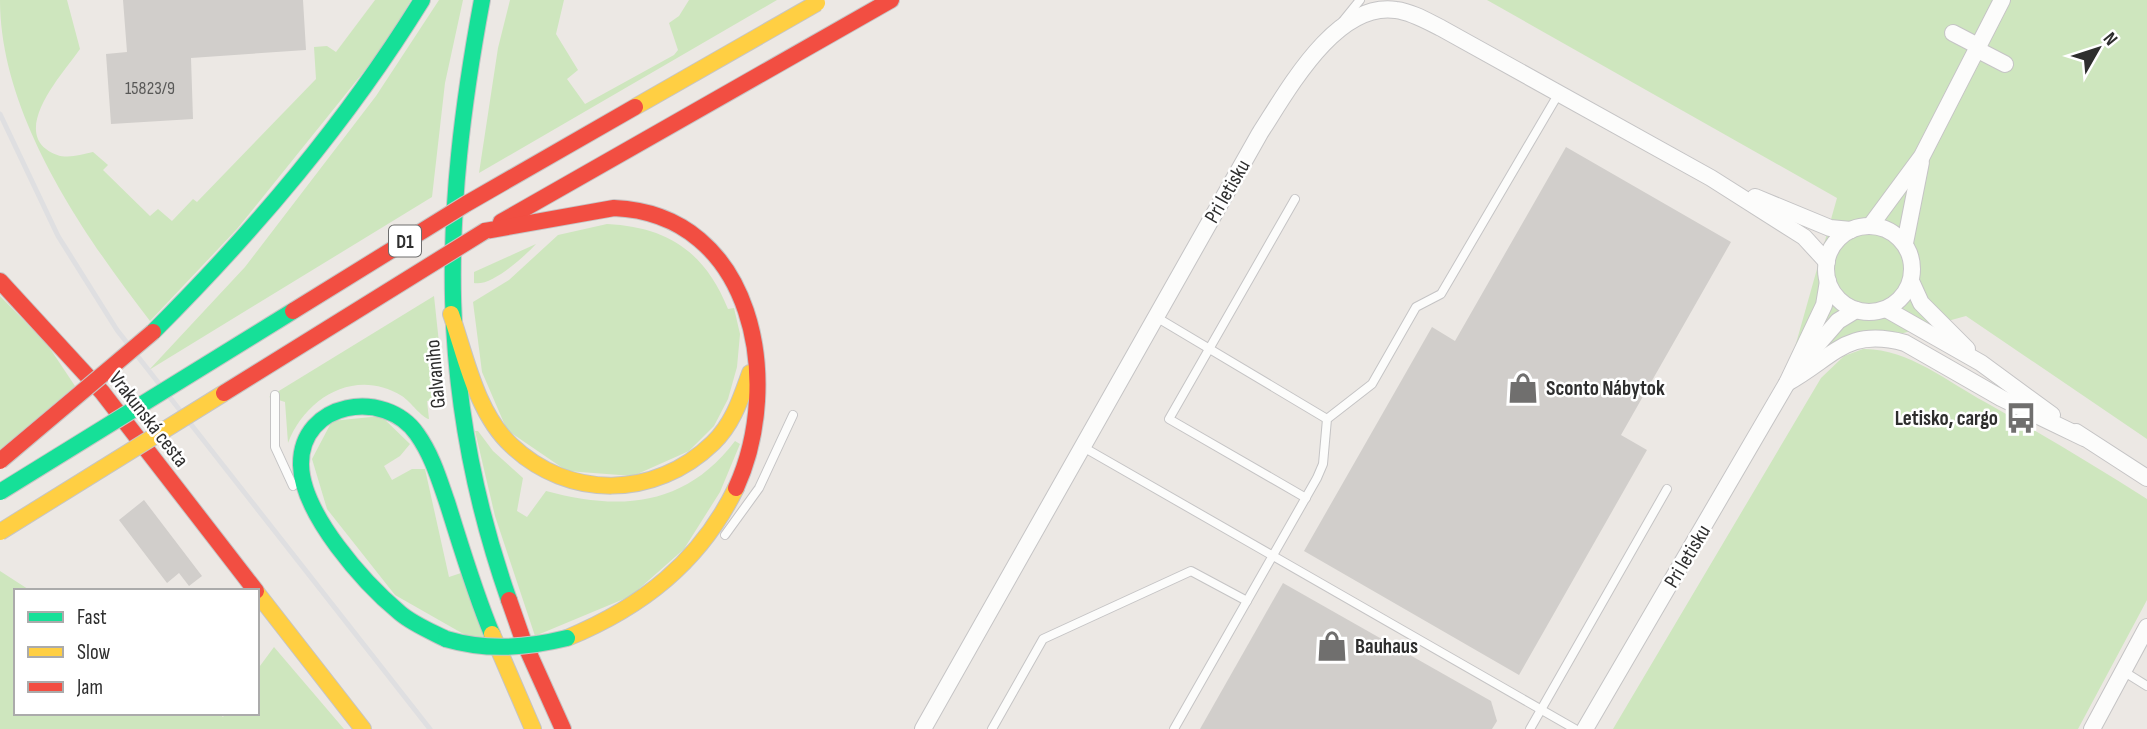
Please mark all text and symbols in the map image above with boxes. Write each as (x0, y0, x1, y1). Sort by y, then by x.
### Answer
north arrow (2063, 14, 2133, 84)
text: N (2098, 28, 2122, 50)
house number: 15823/9 (125, 78, 175, 99)
street label: Pri letisku (1199, 155, 1256, 227)
road number: D1 (389, 226, 421, 256)
street label: Galvaniho (420, 339, 451, 409)
street label: Vrakunská cesta (104, 367, 194, 472)
shop icon: Sconto Nábytok (1506, 371, 1540, 405)
place label: Sconto Nábytok (1546, 376, 1665, 401)
bus stop icon: Letisko, cargo (2004, 401, 2038, 435)
place label: Letisko, cargo (1895, 406, 1998, 431)
street label: Pri letisku (1659, 520, 1716, 592)
legend (14, 589, 259, 715)
text: Fast (77, 605, 107, 630)
shop icon: Bauhaus (1315, 629, 1349, 663)
place label: Bauhaus (1355, 634, 1418, 659)
text: Slow (77, 640, 111, 665)
text: Jam (76, 675, 103, 700)

